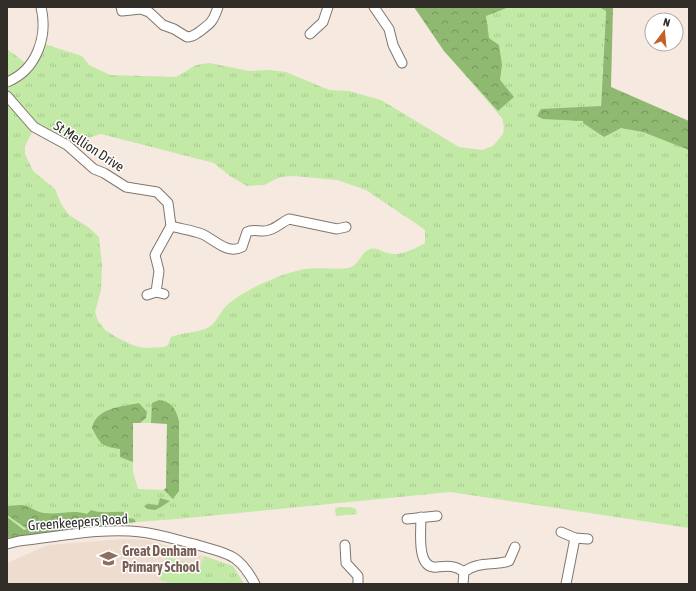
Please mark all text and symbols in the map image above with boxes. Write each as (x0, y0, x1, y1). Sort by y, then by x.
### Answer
north arrow (644, 12, 684, 52)
text: N (662, 16, 672, 29)
street label: St Mellion Drive (51, 117, 127, 175)
street label: Greenkeepers Road (27, 511, 129, 533)
place label: Great Denham Primary School (122, 543, 200, 575)
school or university icon: Great Denham Primary School (99, 549, 119, 569)

